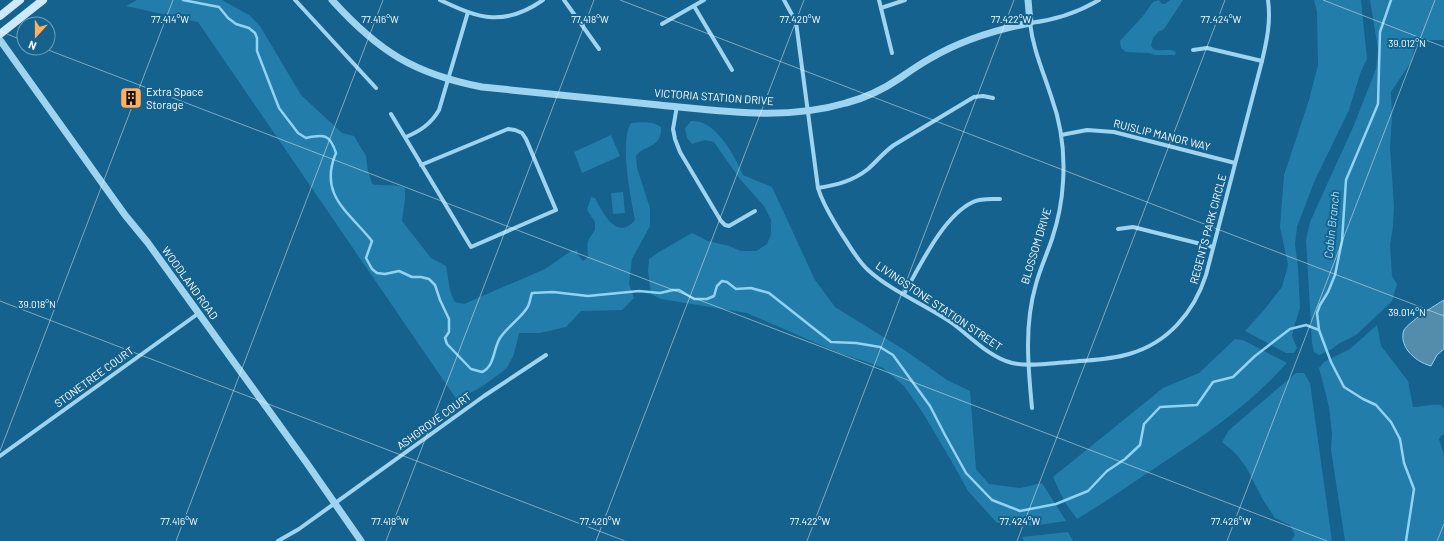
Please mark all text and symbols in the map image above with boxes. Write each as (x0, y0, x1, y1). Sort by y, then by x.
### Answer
text: 77.414°W (151, 13, 189, 25)
text: 77.416°W (361, 13, 399, 25)
text: 77.418°W (571, 13, 609, 25)
text: 77.420°W (780, 13, 821, 25)
text: 77.422°W (991, 13, 1032, 25)
text: 77.424°W (1201, 13, 1242, 25)
north arrow (16, 16, 56, 56)
text: 39.012°N (1388, 37, 1426, 49)
text: N (26, 38, 38, 53)
building icon: Extra Space Storage (118, 85, 144, 111)
place label: Extra Space Storage (146, 85, 204, 111)
street label: VICTORIA STATION DRIVE (654, 86, 775, 107)
street label: RUISLIP MANOR WAY (1112, 116, 1212, 153)
street label: REGENTS PARK CIRCLE (1187, 172, 1229, 285)
water label: Cabin Branch (1321, 191, 1341, 259)
street label: BLOSSOM DRIVE (1018, 206, 1053, 286)
street label: WOODLAND ROAD (160, 244, 221, 322)
street label: LIVINGSTONE STATION STREET (874, 258, 1005, 353)
text: 39.018°N (18, 298, 56, 310)
text: 39.014°N (1388, 306, 1426, 318)
street label: STONETREE COURT (52, 343, 136, 410)
street label: ASHGROVE COURT (394, 389, 474, 452)
text: 77.416°W (160, 515, 198, 527)
text: 77.418°W (371, 515, 409, 527)
text: 77.420°W (580, 515, 621, 527)
text: 77.422°W (790, 515, 831, 527)
text: 77.424°W (1000, 515, 1041, 527)
text: 77.426°W (1211, 515, 1251, 527)

